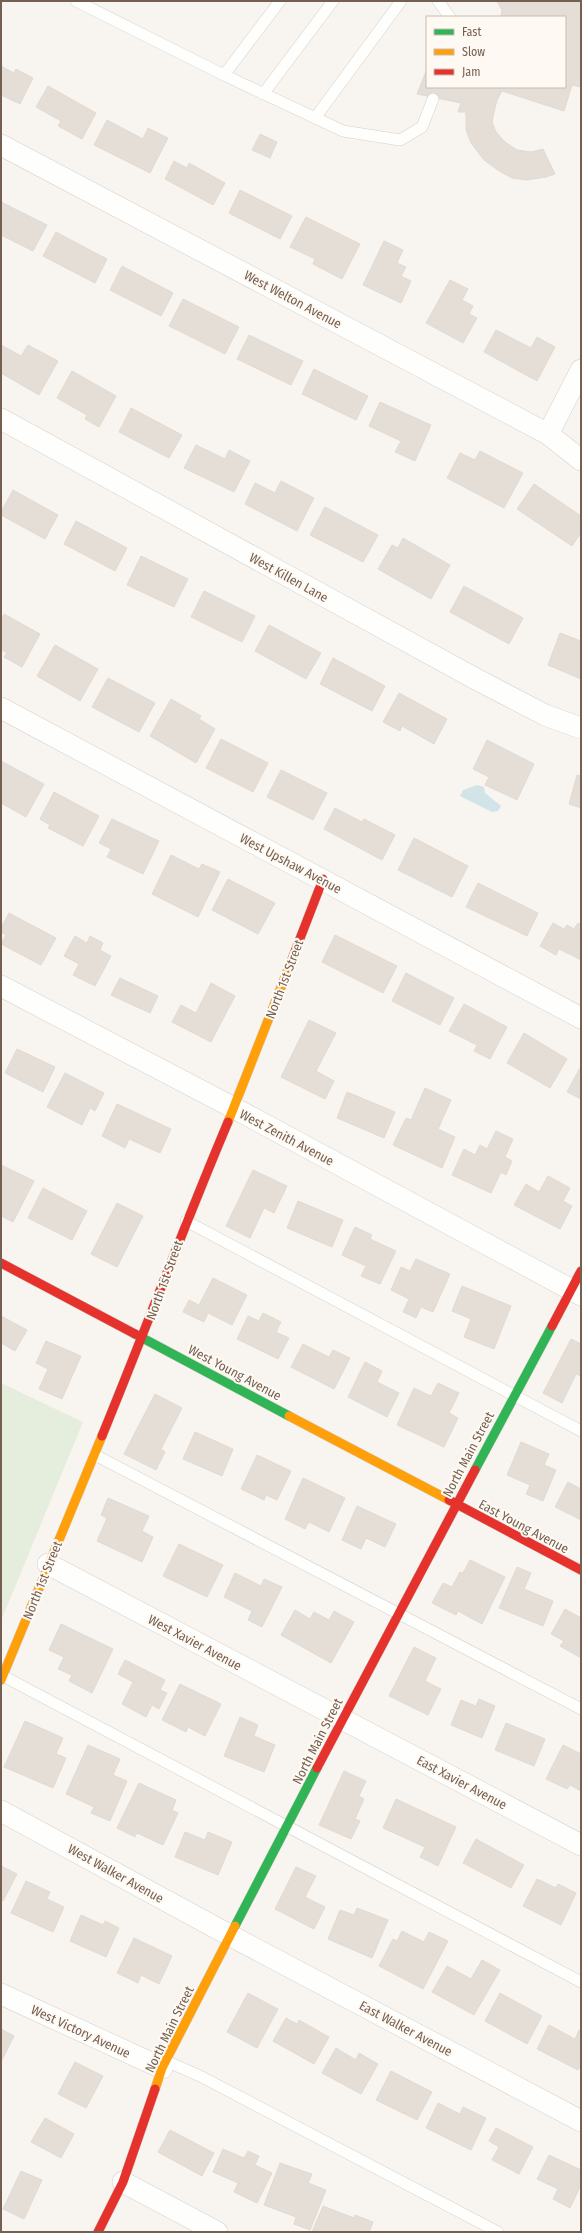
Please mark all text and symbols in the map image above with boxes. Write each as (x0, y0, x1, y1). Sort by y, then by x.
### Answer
legend (426, 16, 566, 88)
text: Fast (462, 25, 481, 39)
text: Slow (462, 45, 485, 59)
text: Jam (462, 65, 480, 79)
street label: West Welton Avenue (241, 267, 344, 331)
street label: West Killen Lane (247, 550, 331, 605)
street label: West Upshaw Avenue (237, 830, 344, 897)
street label: North 1st Street (263, 937, 307, 1021)
street label: West Zenith Avenue (237, 1106, 336, 1169)
street label: North 1st Street (143, 1238, 186, 1322)
street label: West Young Avenue (186, 1342, 284, 1403)
street label: North Main Street (440, 1408, 498, 1499)
street label: East Young Avenue (476, 1496, 571, 1556)
street label: North 1st Street (20, 1538, 65, 1622)
street label: West Xavier Avenue (146, 1612, 244, 1673)
street label: North Main Street (289, 1695, 346, 1787)
street label: East Xavier Avenue (414, 1752, 509, 1812)
street label: West Walker Avenue (65, 1841, 166, 1906)
street label: North Main Street (142, 1983, 197, 2075)
street label: East Walker Avenue (357, 1998, 455, 2059)
street label: West Victory Avenue (29, 2002, 133, 2061)

